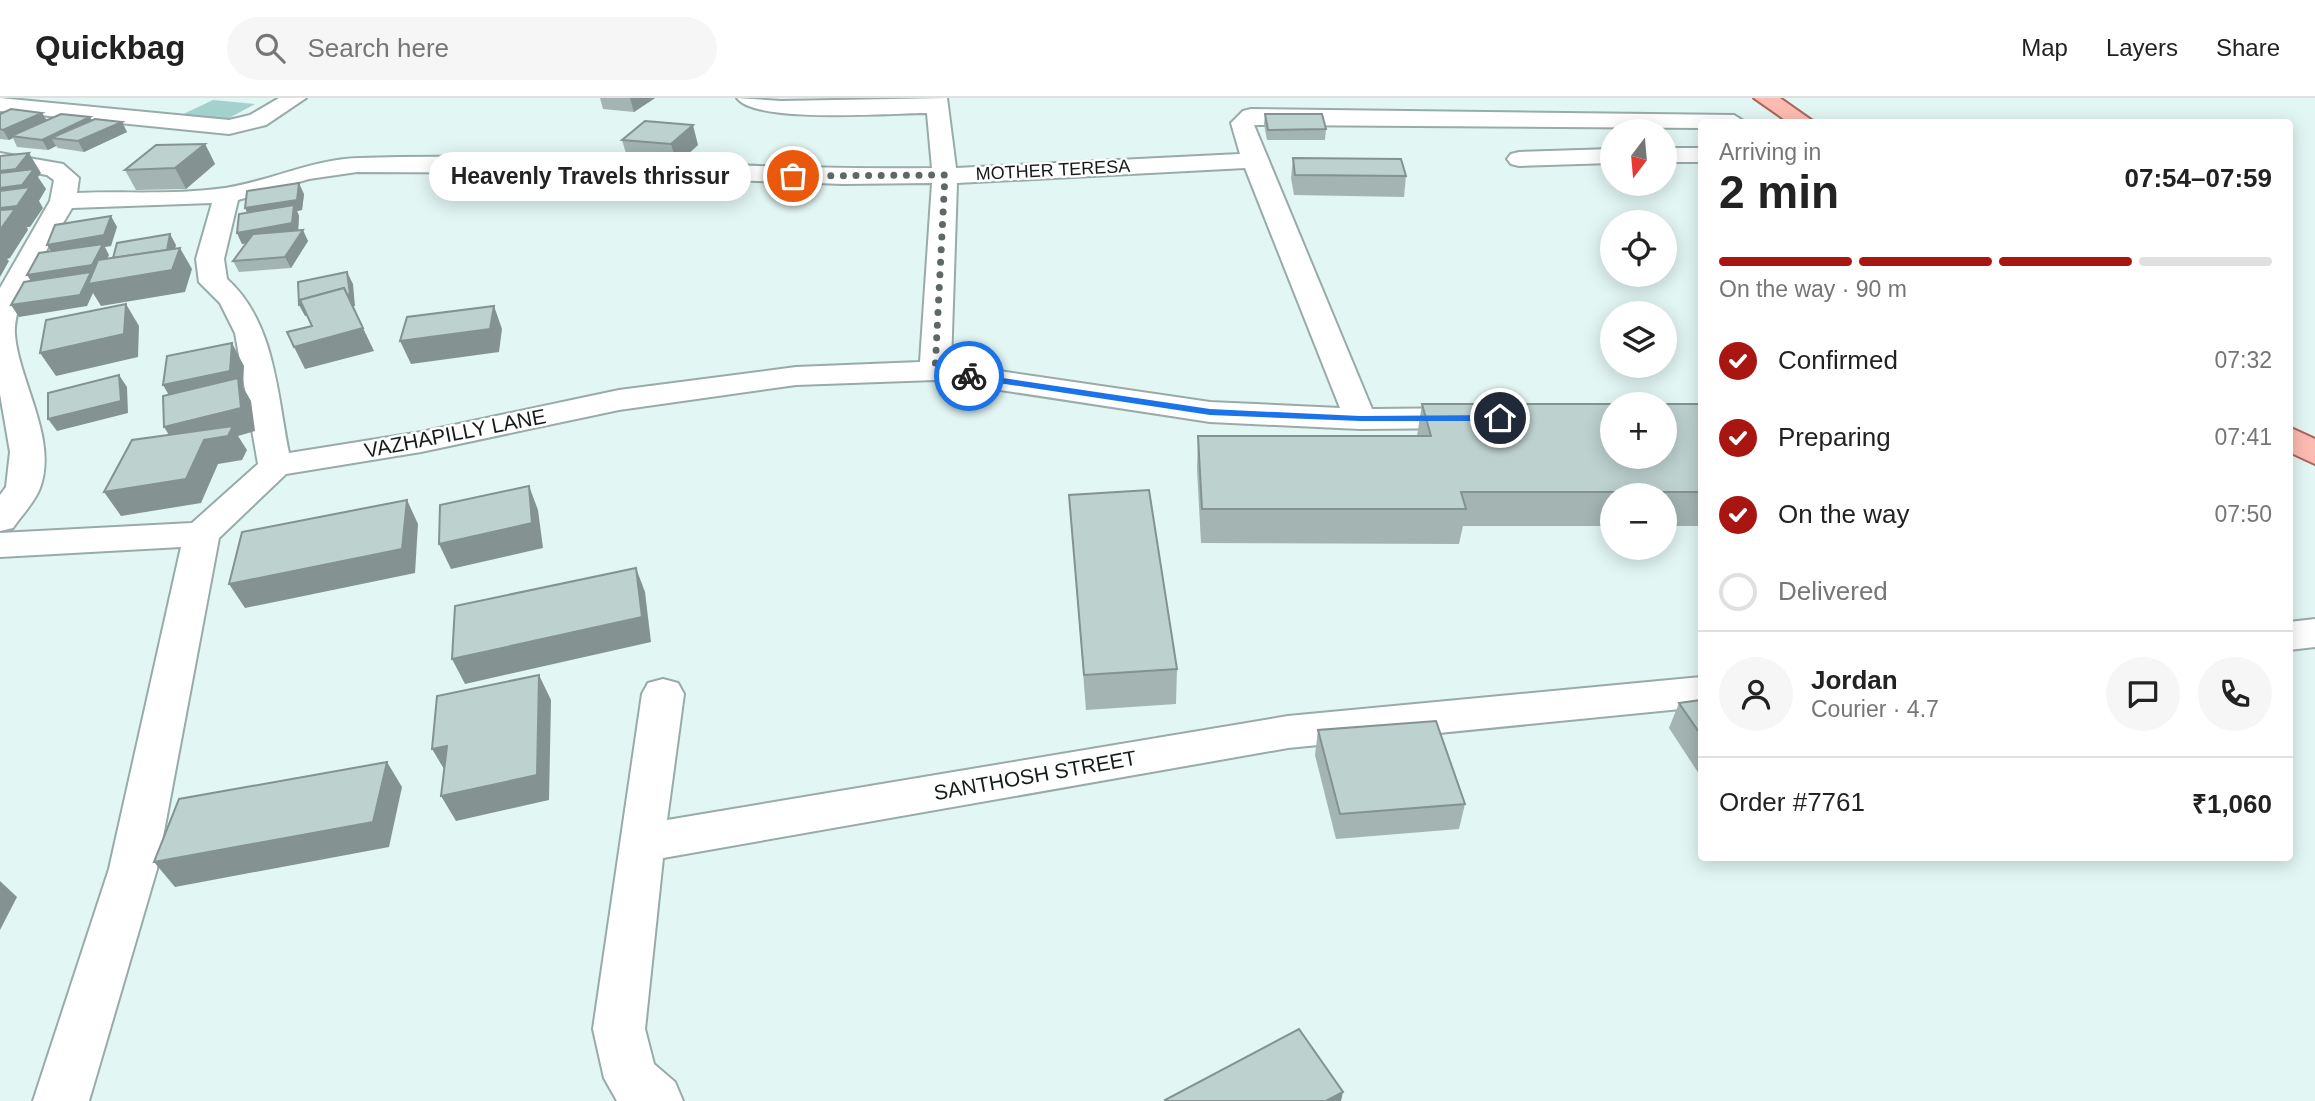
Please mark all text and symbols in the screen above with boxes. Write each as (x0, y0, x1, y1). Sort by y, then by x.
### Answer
search box (227, 17, 717, 80)
text: Quickbag (35, 29, 185, 66)
icon: search (251, 29, 289, 67)
text: Search here (307, 33, 449, 63)
text: Map (2021, 34, 2068, 61)
text: Layers (2106, 34, 2178, 61)
text: Share (2216, 34, 2280, 61)
north arrow (1600, 119, 1676, 196)
map controls (1600, 119, 1677, 560)
text: Arriving in (1719, 139, 1821, 165)
pin (763, 146, 823, 206)
callout: Heavenly Travels thrissur (429, 152, 751, 200)
street label: MOTHER TERESA (975, 156, 1131, 184)
icon: bag (774, 157, 812, 195)
text: Heavenly Travels thrissur (451, 163, 729, 189)
text: 07:54–07:59 (2125, 163, 2272, 193)
text: 2 min (1719, 166, 1839, 218)
button: locate (1600, 210, 1677, 287)
text: On the way · 90 m (1719, 276, 1907, 302)
button: layers (1600, 301, 1677, 378)
courier (934, 341, 1004, 411)
icon: check (1719, 342, 1757, 380)
text: Confirmed (1778, 345, 1898, 375)
text: 07:32 (2214, 347, 2272, 373)
icon: bike (950, 357, 988, 395)
pin (1470, 388, 1530, 448)
button: + (1600, 392, 1677, 469)
icon: home (1481, 399, 1519, 437)
street label: VAZHAPILLY LANE (362, 404, 548, 462)
icon: check (1719, 419, 1757, 457)
text: Preparing (1778, 422, 1891, 452)
text: 07:41 (2214, 424, 2272, 450)
button: − (1600, 483, 1677, 560)
icon: check (1719, 496, 1757, 534)
text: On the way (1778, 499, 1910, 529)
text: 07:50 (2214, 501, 2272, 527)
text: Delivered (1778, 576, 1888, 606)
button: person (1719, 657, 1793, 731)
button: chat (2106, 657, 2180, 731)
button: phone (2198, 657, 2272, 731)
text: Jordan (1811, 665, 1898, 695)
text: Courier · 4.7 (1811, 696, 1939, 722)
street label: SANTHOSH STREET (932, 746, 1138, 804)
text: Order #7761 (1719, 787, 1865, 817)
text: ₹1,060 (2192, 789, 2272, 819)

